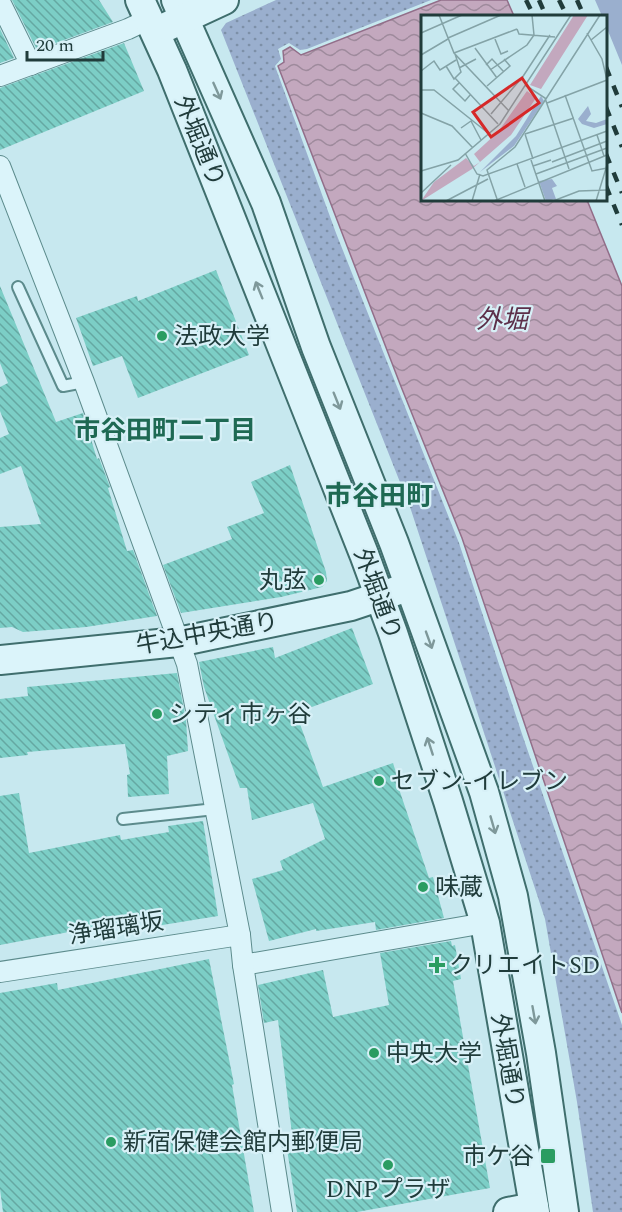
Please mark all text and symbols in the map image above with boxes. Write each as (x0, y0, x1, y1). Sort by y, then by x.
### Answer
inset map (421, 15, 607, 201)
scale bar (27, 24, 104, 62)
text: 20 m (36, 32, 74, 59)
one-way arrow (212, 82, 224, 100)
street label: 外堀通り (164, 90, 234, 193)
one-way arrow (253, 281, 264, 300)
water label: 外堀 (476, 300, 532, 340)
place label: 法政大学 (174, 319, 270, 355)
marker: 法政大学 (155, 329, 169, 343)
one-way arrow (332, 391, 343, 410)
district label: 市谷田町二丁目 (74, 411, 256, 451)
district label: 市谷田町 (325, 476, 433, 518)
street label: 外堀通り (344, 543, 410, 646)
place label: 丸弦 (259, 563, 307, 599)
marker: 丸弦 (312, 573, 326, 587)
street label: 牛込中央通り (133, 604, 281, 664)
one-way arrow (425, 631, 436, 649)
place label: シティ市ヶ谷 (169, 697, 312, 733)
marker: シティ市ヶ谷 (150, 707, 164, 721)
one-way arrow (424, 737, 435, 756)
place label: セブン-イレブン (391, 764, 568, 800)
marker: セブン-イレブン (372, 774, 386, 788)
one-way arrow (488, 815, 499, 834)
place label: 味蔵 (435, 870, 483, 906)
marker: 味蔵 (416, 880, 430, 894)
street label: 浄瑠璃坂 (66, 904, 166, 954)
place label: クリエイトSD (449, 948, 600, 984)
marker: クリエイトSD (430, 958, 444, 972)
one-way arrow (529, 1005, 540, 1024)
street label: 外堀通り (481, 1011, 533, 1112)
place label: 中央大学 (386, 1036, 482, 1072)
marker: 中央大学 (367, 1046, 381, 1060)
place label: 新宿保健会館内郵便局 (123, 1125, 363, 1161)
marker: 新宿保健会館内郵便局 (104, 1135, 118, 1149)
place label: 市ケ谷 (462, 1139, 534, 1175)
marker: 市ケ谷 (539, 1147, 557, 1165)
marker: DNPプラザ (381, 1158, 395, 1172)
place label: DNPプラザ (326, 1172, 450, 1208)

